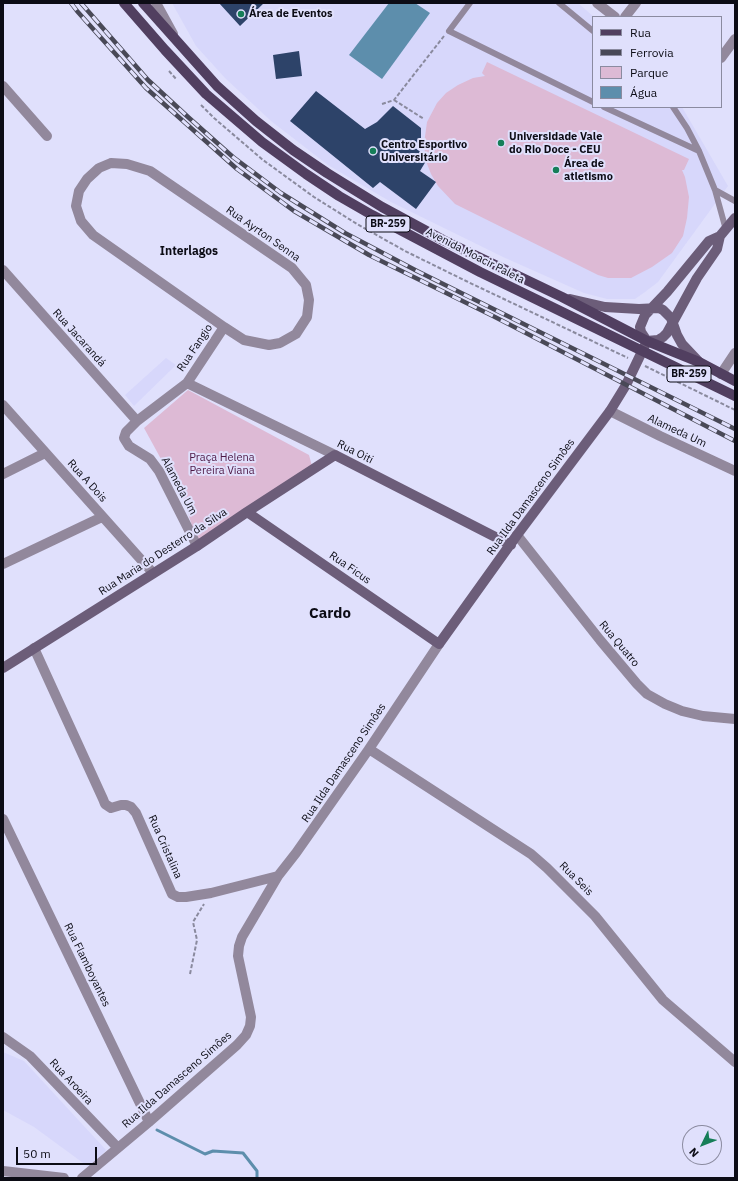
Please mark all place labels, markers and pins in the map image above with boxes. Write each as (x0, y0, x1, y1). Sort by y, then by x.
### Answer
place label: Área de Eventos (249, 7, 333, 21)
marker: Área de Eventos (236, 9, 246, 19)
place label: Universidade Vale do Rio Doce - CEU (509, 130, 602, 156)
place label: Centro Esportivo Universitário (381, 138, 467, 164)
marker: Universidade Vale do Rio Doce - CEU (496, 138, 506, 148)
marker: Centro Esportivo Universitário (368, 146, 378, 156)
place label: Área de atletismo (564, 157, 613, 183)
marker: Área de atletismo (551, 165, 561, 175)

